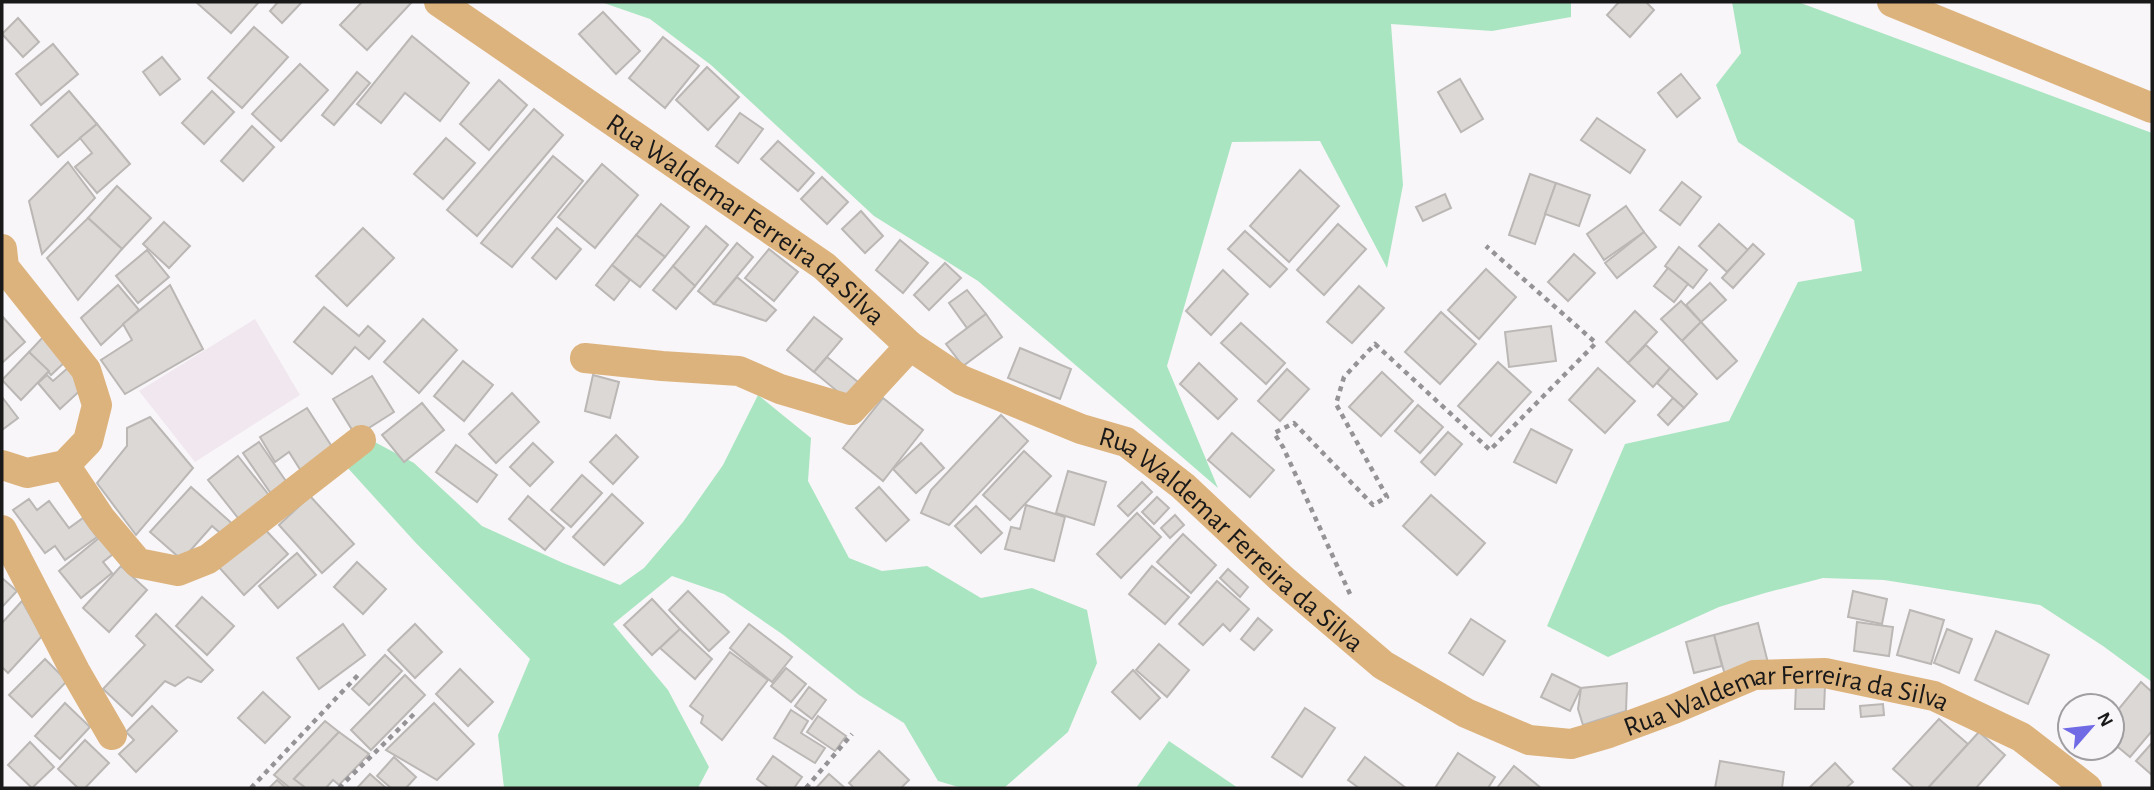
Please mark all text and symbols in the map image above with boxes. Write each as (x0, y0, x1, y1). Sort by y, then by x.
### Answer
street label: Rua Waldemar Ferreira da Silva (601, 109, 889, 331)
street label: Rua Waldemar Ferreira da Silva (1096, 423, 1368, 658)
street label: Rua Waldemar Ferreira da Silva (1620, 661, 1953, 742)
north arrow (2056, 692, 2126, 762)
text: N (2093, 709, 2116, 730)

